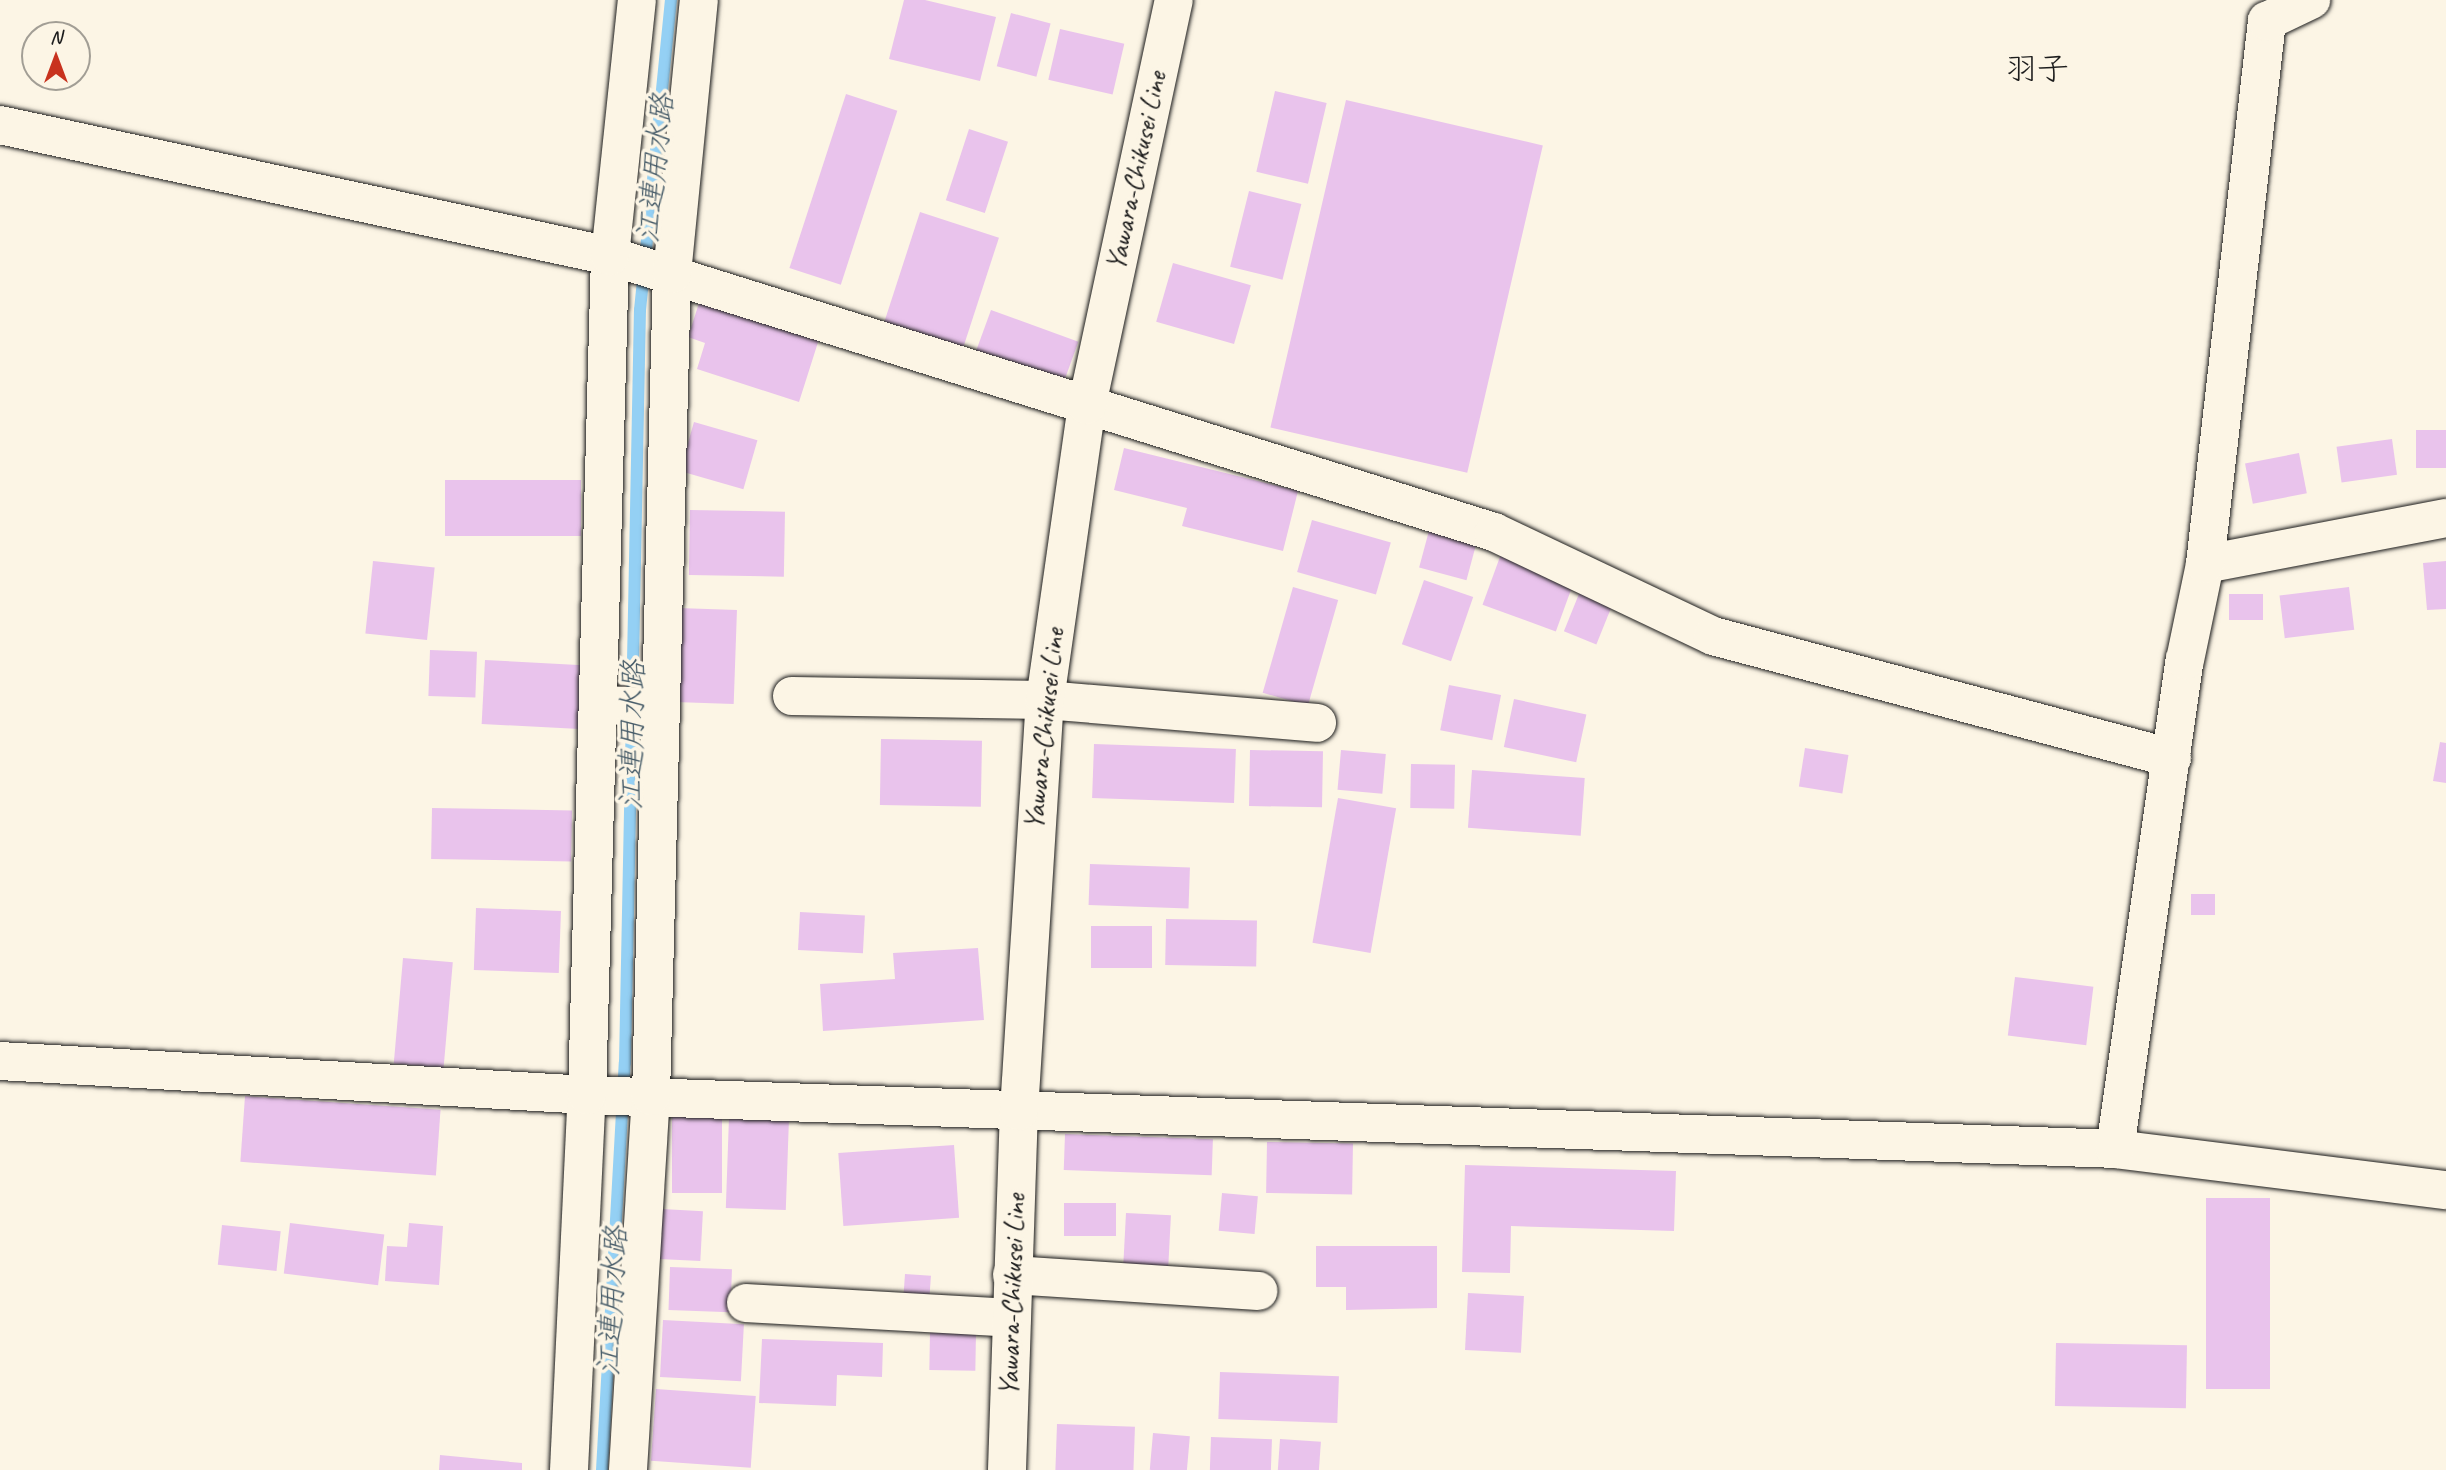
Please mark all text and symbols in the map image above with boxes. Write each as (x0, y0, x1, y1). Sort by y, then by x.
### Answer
north arrow (21, 21, 91, 91)
text: N (50, 25, 62, 49)
district label: 羽子 (2005, 50, 2069, 88)
street label: Yawara-Chikusei Line (1099, 69, 1173, 273)
water label: 江連用水路 (629, 92, 681, 244)
street label: Yawara-Chikusei Line (1017, 627, 1071, 831)
water label: 江連用水路 (613, 660, 651, 810)
street label: Yawara-Chikusei Line (992, 1193, 1032, 1397)
water label: 江連用水路 (590, 1225, 634, 1377)

